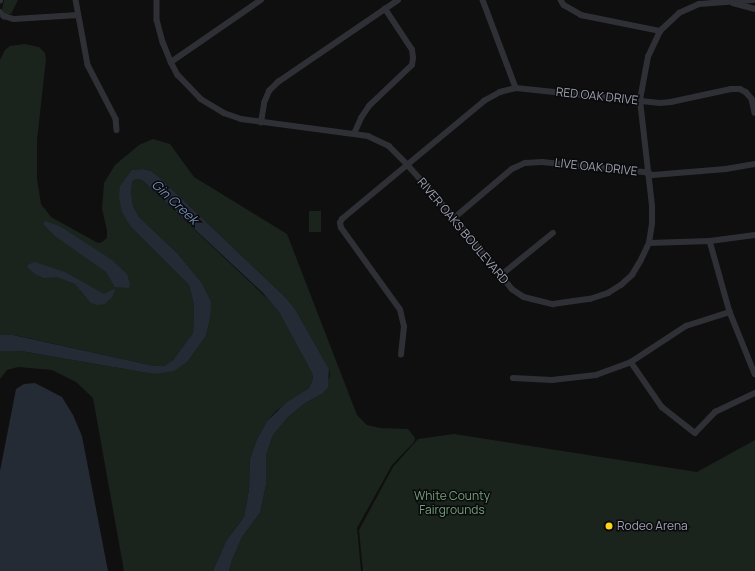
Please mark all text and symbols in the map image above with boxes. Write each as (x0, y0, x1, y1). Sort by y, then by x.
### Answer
street label: RED OAK DRIVE (555, 85, 639, 107)
street label: LIVE OAK DRIVE (554, 155, 638, 179)
street label: RIVER OAKS BOULEVARD (414, 175, 512, 287)
water label: Gin Creek (148, 177, 202, 227)
park label: White County Fairgrounds (414, 489, 490, 517)
place label: Rodeo Arena (617, 519, 688, 533)
marker: Rodeo Arena (604, 521, 614, 531)

